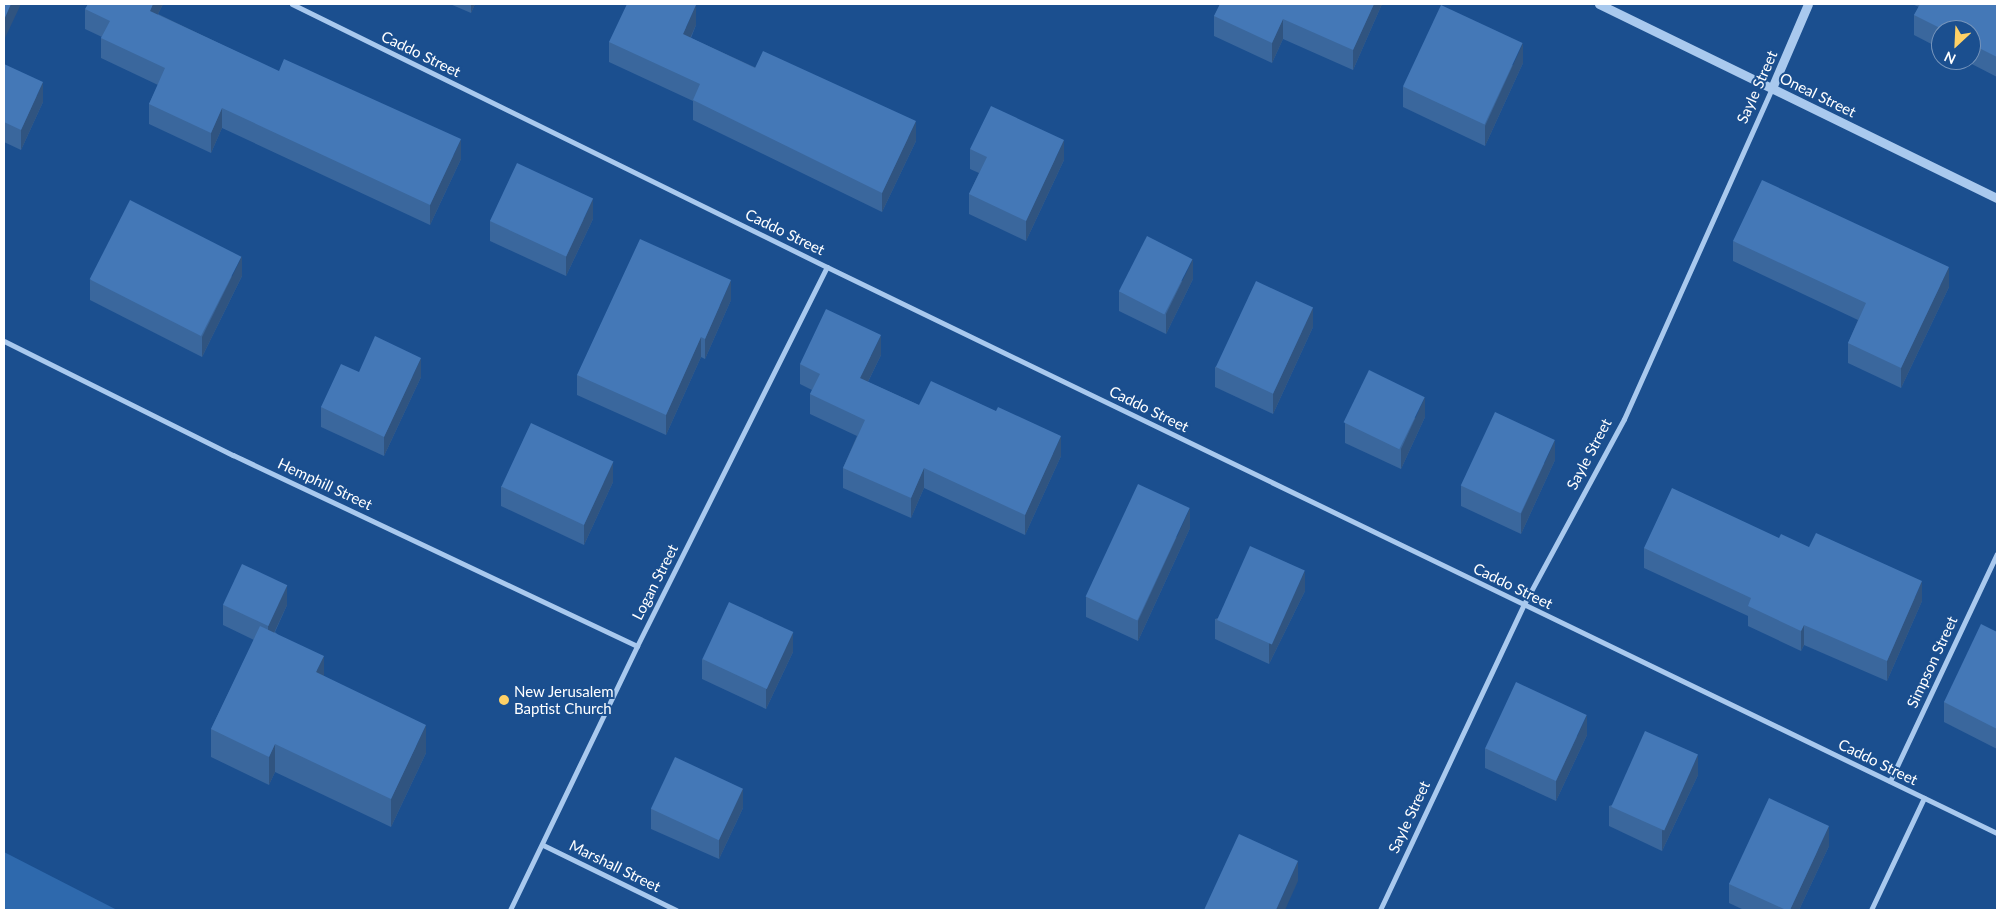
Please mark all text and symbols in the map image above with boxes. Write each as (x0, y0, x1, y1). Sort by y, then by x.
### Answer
north arrow (1931, 20, 1981, 70)
street label: Caddo Street (378, 27, 464, 81)
street label: Sayle Street (1733, 48, 1781, 126)
text: N (1941, 48, 1958, 68)
street label: Oneal Street (1777, 69, 1859, 121)
street label: Caddo Street (742, 205, 828, 259)
street label: Caddo Street (1106, 382, 1192, 436)
street label: Sayle Street (1563, 415, 1615, 493)
street label: Hemphill Street (275, 454, 375, 514)
street label: Logan Street (628, 541, 682, 623)
street label: Caddo Street (1470, 559, 1556, 613)
street label: Simpson Street (1903, 613, 1961, 711)
place label: New Jerusalem Baptist Church (514, 682, 614, 717)
marker: New Jerusalem Baptist Church (498, 694, 510, 706)
street label: Caddo Street (1835, 735, 1921, 789)
street label: Sayle Street (1384, 778, 1434, 856)
street label: Marshall Street (566, 836, 664, 896)

